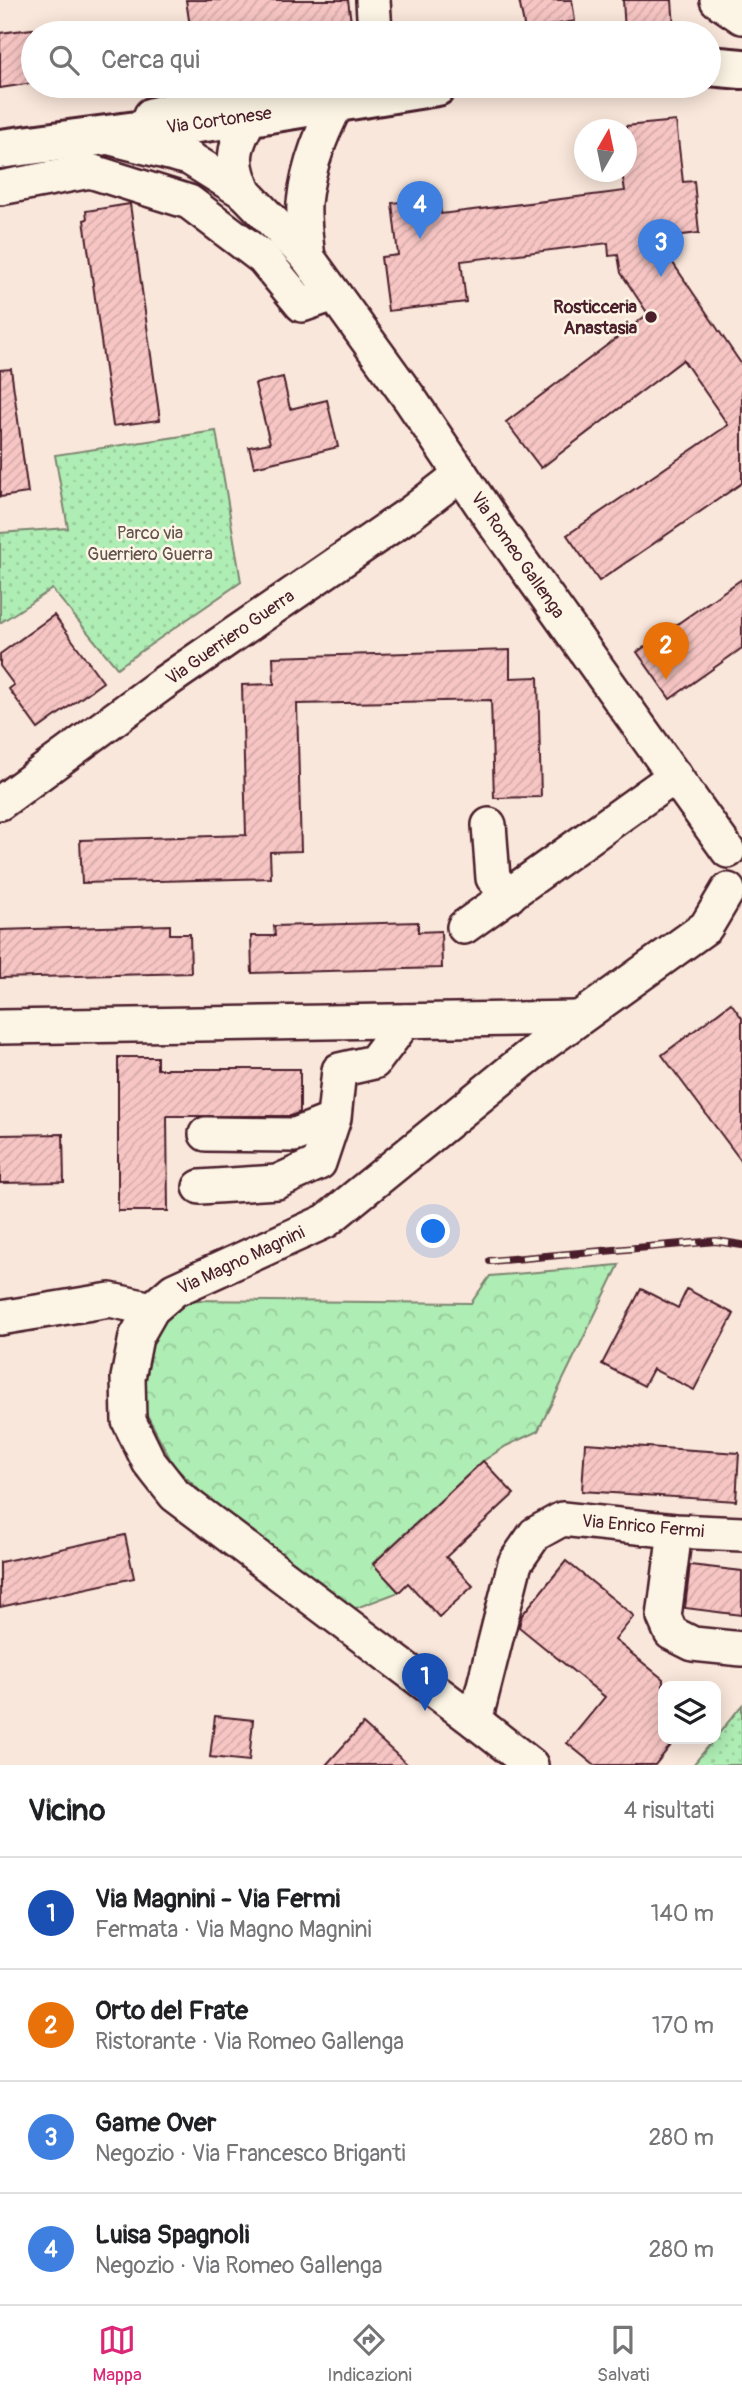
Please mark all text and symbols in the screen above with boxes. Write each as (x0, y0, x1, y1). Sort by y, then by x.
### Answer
search box (21, 21, 721, 98)
icon: search (45, 41, 83, 79)
text: Cerca qui (101, 44, 200, 76)
street label: Via Cortonese (165, 102, 273, 139)
north arrow (574, 119, 637, 182)
pin: 4 (397, 181, 443, 239)
pin: 3 (638, 219, 684, 277)
place label: Rosticceria Anastasia (553, 296, 638, 340)
marker: Rosticceria Anastasia (643, 309, 659, 325)
street label: Via Romeo Gallenga (465, 488, 570, 623)
park label: Parco via Guerriero Guerra (87, 522, 213, 566)
street label: Via Guerriero Guerra (162, 584, 299, 690)
pin: 2 (643, 622, 689, 680)
your location (416, 1214, 450, 1248)
street label: Via Magno Magnini (174, 1221, 309, 1300)
street label: Via Enrico Fermi (581, 1510, 705, 1543)
pin: 1 (402, 1653, 448, 1711)
map controls (658, 1681, 721, 1744)
button: layers (658, 1681, 721, 1744)
text: Vicino (28, 1792, 105, 1829)
text: 4 risultati (624, 1796, 714, 1825)
text: Via Magnini - Via Fermi (95, 1883, 340, 1915)
text: 1 (47, 1899, 56, 1928)
text: 140 m (651, 1899, 714, 1928)
text: Fermata · Via Magno Magnini (95, 1915, 372, 1944)
text: Orto del Frate (95, 1995, 248, 2027)
text: 2 (45, 2011, 57, 2040)
text: 170 m (652, 2011, 714, 2040)
text: Ristorante · Via Romeo Gallenga (95, 2027, 404, 2056)
text: Game Over (95, 2107, 216, 2139)
text: 3 (45, 2123, 57, 2152)
text: 280 m (648, 2123, 714, 2152)
text: Negozio · Via Francesco Briganti (95, 2139, 406, 2168)
text: Luisa Spagnoli (95, 2219, 249, 2251)
text: 4 (44, 2235, 58, 2264)
text: 280 m (648, 2235, 714, 2264)
text: Negozio · Via Romeo Gallenga (95, 2251, 382, 2280)
tab: Mappa (93, 2321, 142, 2387)
tab: Indicazioni (327, 2321, 412, 2387)
tab: Salvati (597, 2321, 649, 2387)

